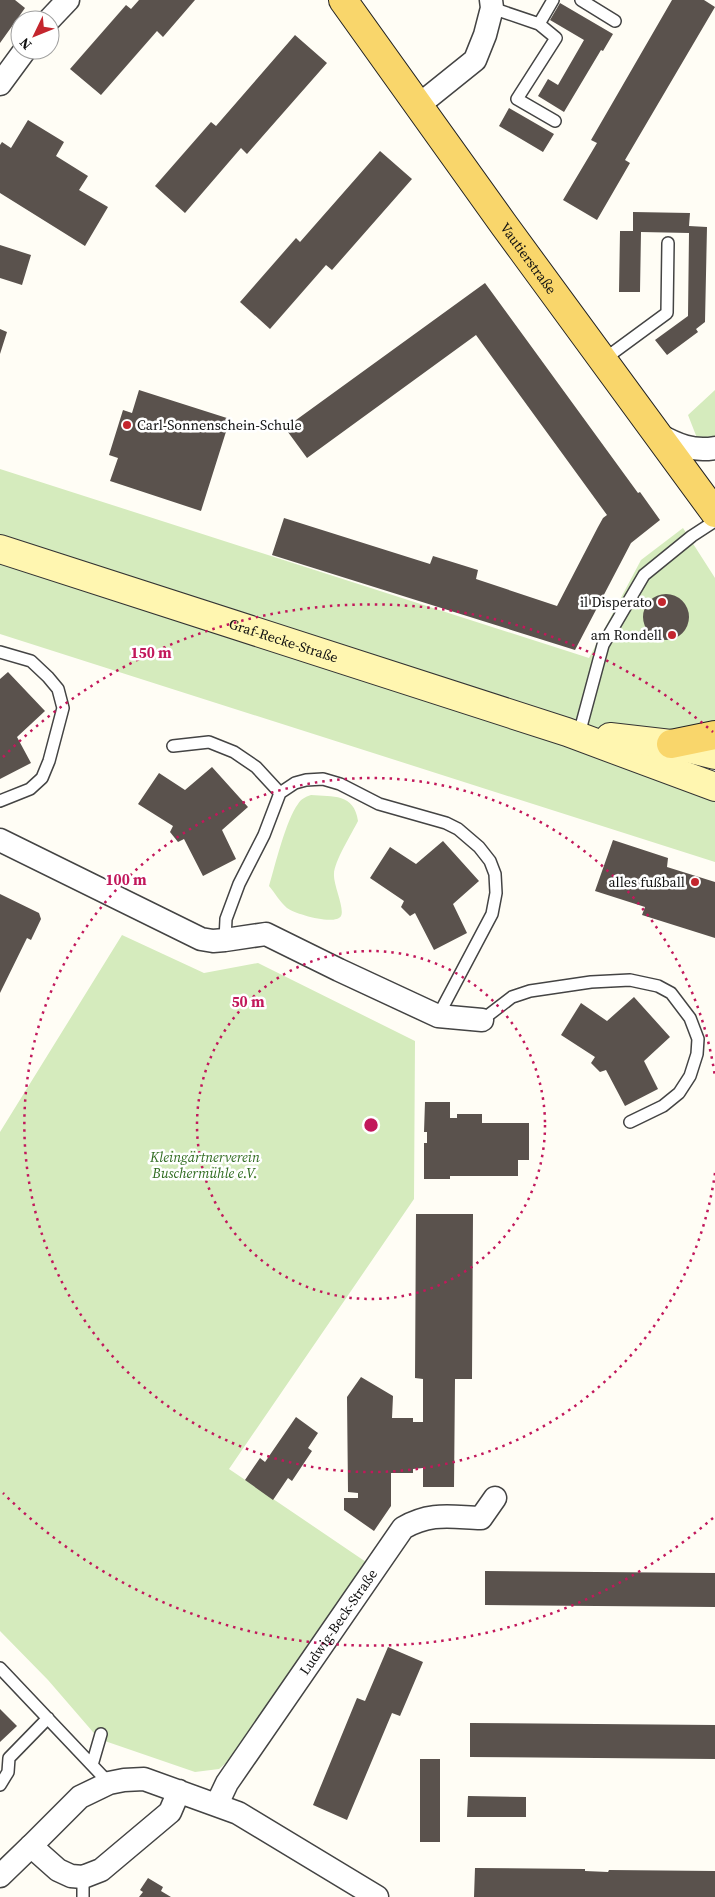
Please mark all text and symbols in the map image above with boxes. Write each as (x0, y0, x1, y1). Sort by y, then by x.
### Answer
north arrow (10, 10, 60, 60)
text: N (15, 33, 36, 54)
street label: Vautierstraße (495, 218, 561, 298)
place label: Carl-Sonnenschein-Schule (137, 415, 302, 435)
marker: Carl-Sonnenschein-Schule (121, 419, 133, 431)
place label: il Disperato (580, 592, 652, 612)
marker: il Disperato (656, 596, 668, 608)
street label: Graf-Recke-Straße (226, 614, 341, 667)
place label: am Rondell (591, 625, 662, 645)
marker: am Rondell (666, 629, 678, 641)
text: 150 m (130, 642, 172, 663)
text: 100 m (105, 869, 147, 890)
place label: alles fußball (608, 872, 685, 892)
marker: alles fußball (689, 876, 701, 888)
text: 50 m (231, 991, 265, 1012)
centre of rings (362, 1116, 380, 1134)
park label: Kleingärtnerverein Buschermühle e.V. (149, 1147, 260, 1183)
street label: Ludwig-Beck-Straße (295, 1565, 382, 1679)

